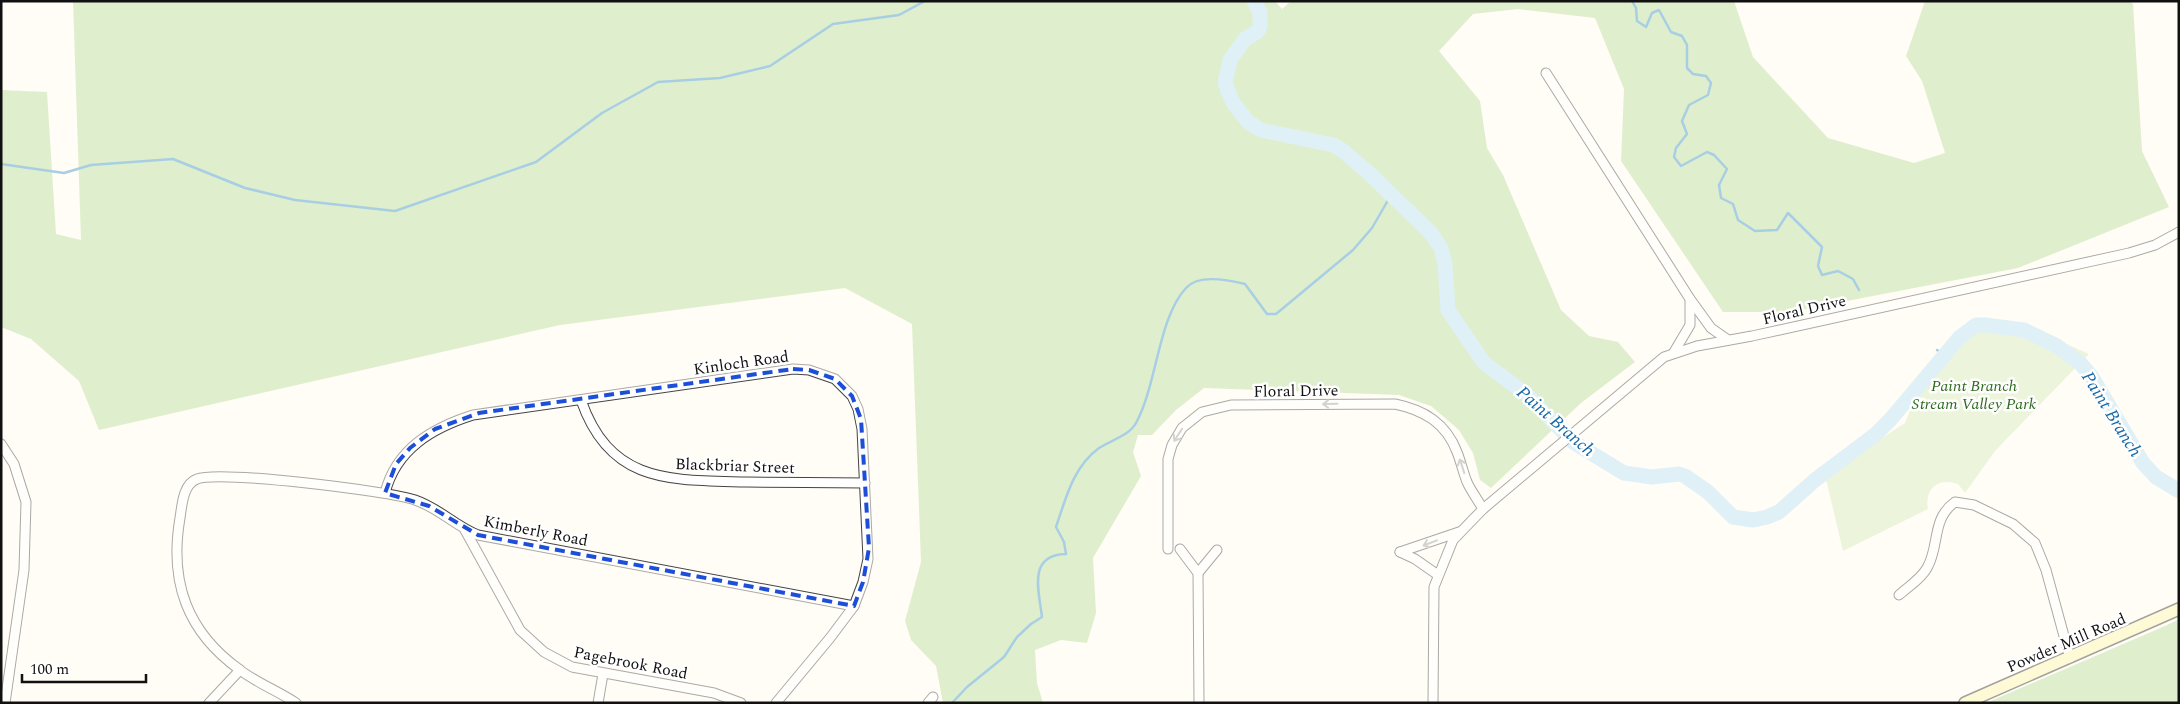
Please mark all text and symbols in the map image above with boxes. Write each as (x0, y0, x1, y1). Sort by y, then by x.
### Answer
street label: Floral Drive (1760, 289, 1848, 331)
street label: Kinloch Road (692, 344, 790, 382)
water label: Paint Branch (2074, 366, 2149, 462)
park label: Paint Branch Stream Valley Park (1912, 374, 2037, 416)
street label: Floral Drive (1253, 378, 1339, 404)
water label: Paint Branch (1510, 379, 1601, 463)
one-way arrow (1322, 399, 1338, 409)
one-way arrow (1172, 428, 1182, 442)
street label: Blackbriar Street (675, 452, 796, 480)
one-way arrow (1456, 458, 1466, 474)
street label: Kimberly Road (482, 509, 590, 553)
one-way arrow (1423, 539, 1438, 548)
street label: Powder Mill Road (2003, 607, 2130, 679)
street label: Pagebrook Road (572, 640, 690, 686)
scale bar (22, 652, 146, 684)
text: 100 m (30, 658, 69, 681)

